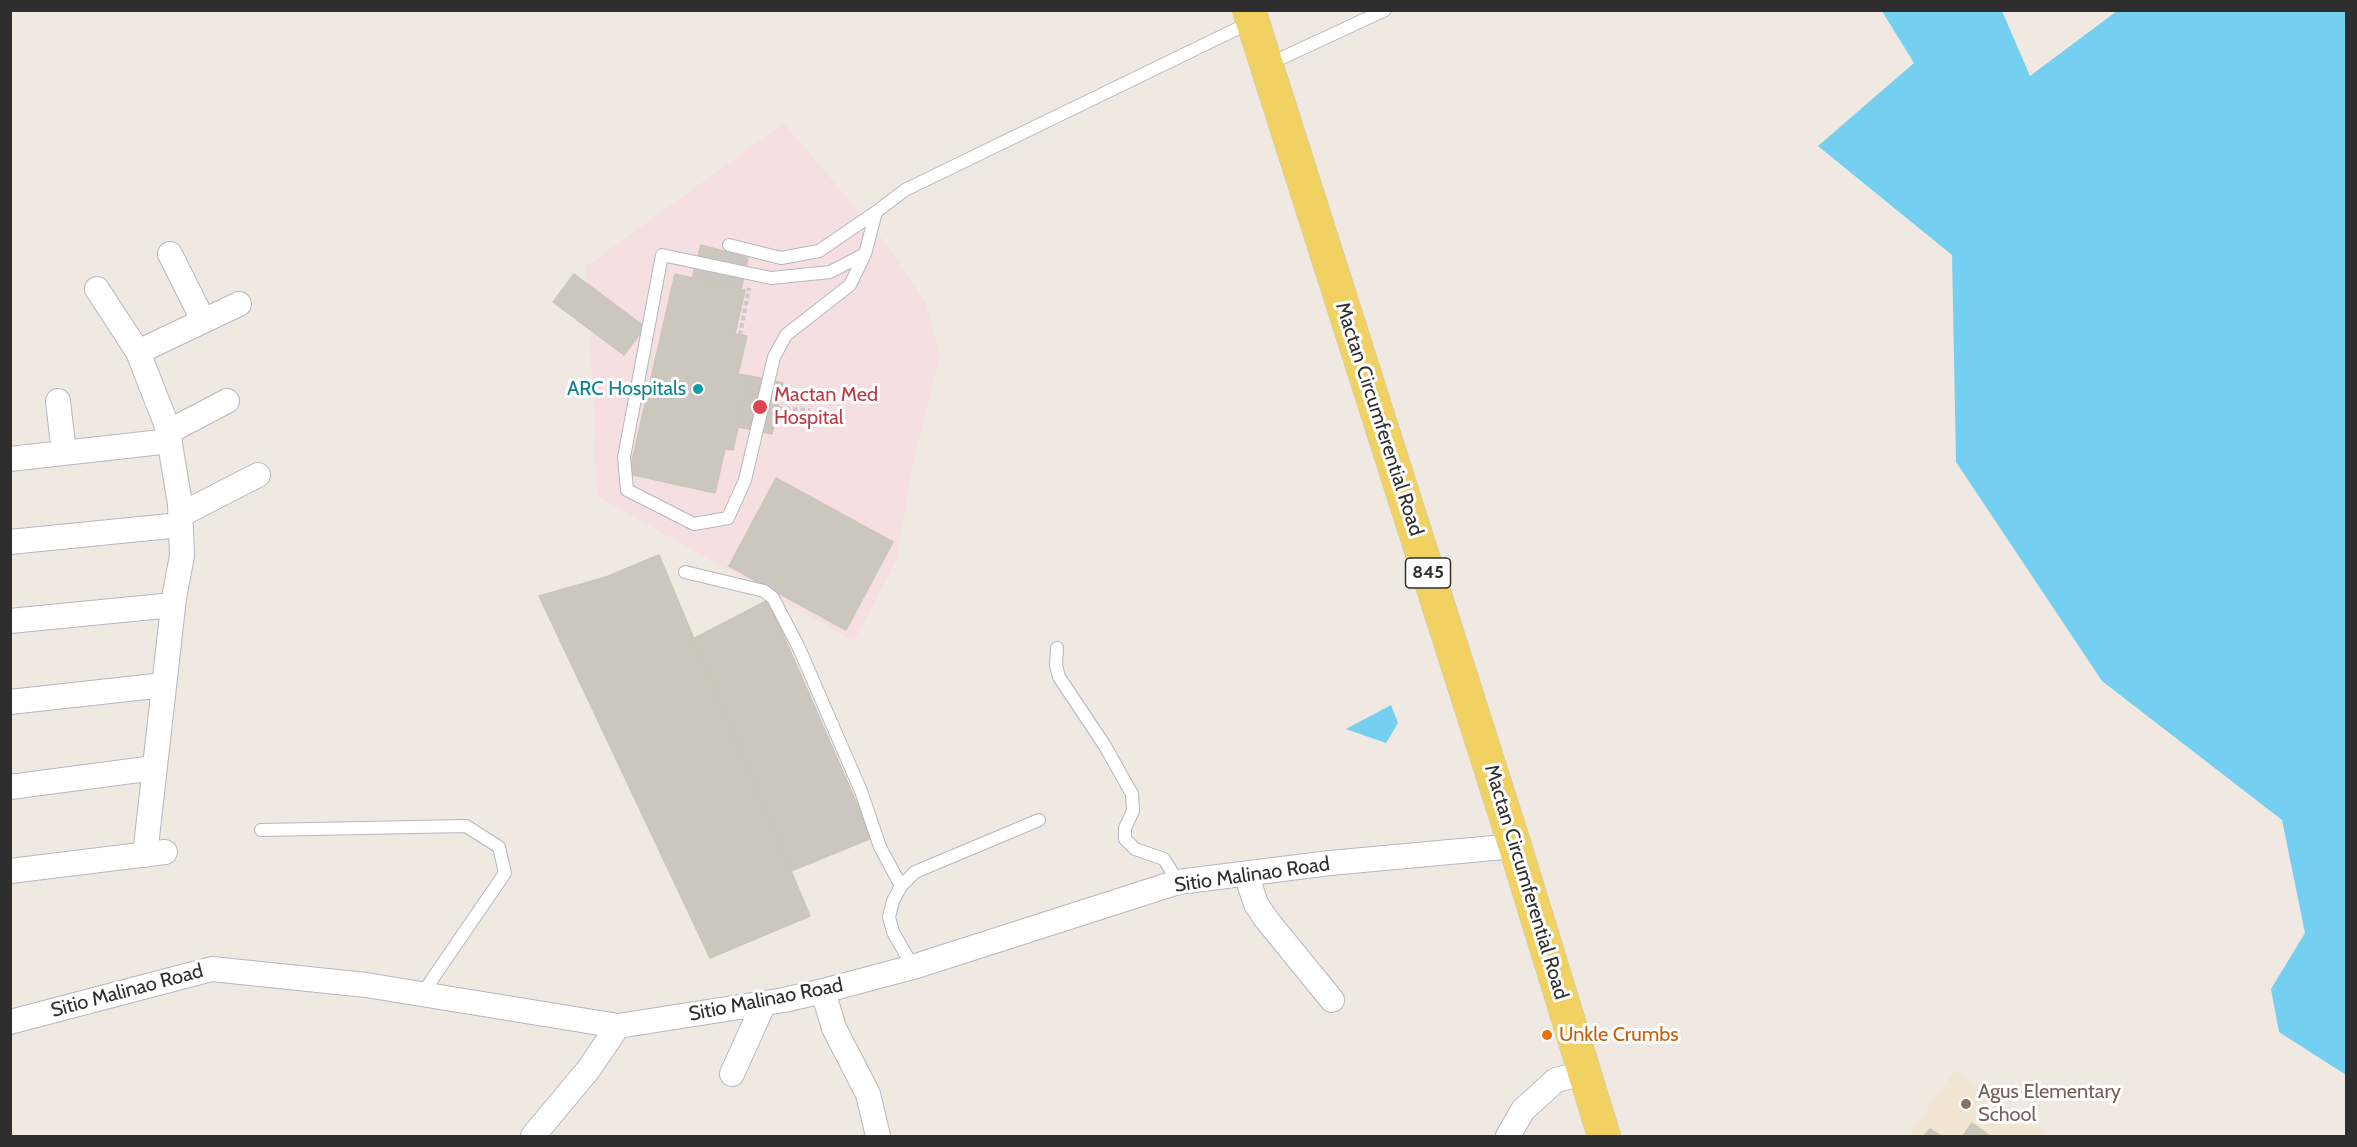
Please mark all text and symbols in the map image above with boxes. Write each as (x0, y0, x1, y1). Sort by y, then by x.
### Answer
street label: Mactan Circumferential Road (1330, 299, 1428, 539)
place label: ARC Hospitals (567, 377, 686, 401)
marker: ARC Hospitals (691, 382, 705, 396)
place label: Mactan Med Hospital (774, 383, 878, 430)
marker: Mactan Med Hospital (751, 398, 769, 416)
road number: 845 (1406, 558, 1450, 588)
street label: Mactan Circumferential Road (1479, 762, 1573, 1002)
street label: Sitio Malinao Road (1173, 852, 1331, 898)
street label: Sitio Malinao Road (48, 959, 206, 1023)
street label: Sitio Malinao Road (687, 973, 845, 1027)
place label: Unkle Crumbs (1559, 1023, 1679, 1047)
marker: Unkle Crumbs (1540, 1028, 1554, 1042)
place label: Agus Elementary School (1978, 1080, 2121, 1127)
marker: Agus Elementary School (1959, 1097, 1973, 1111)

